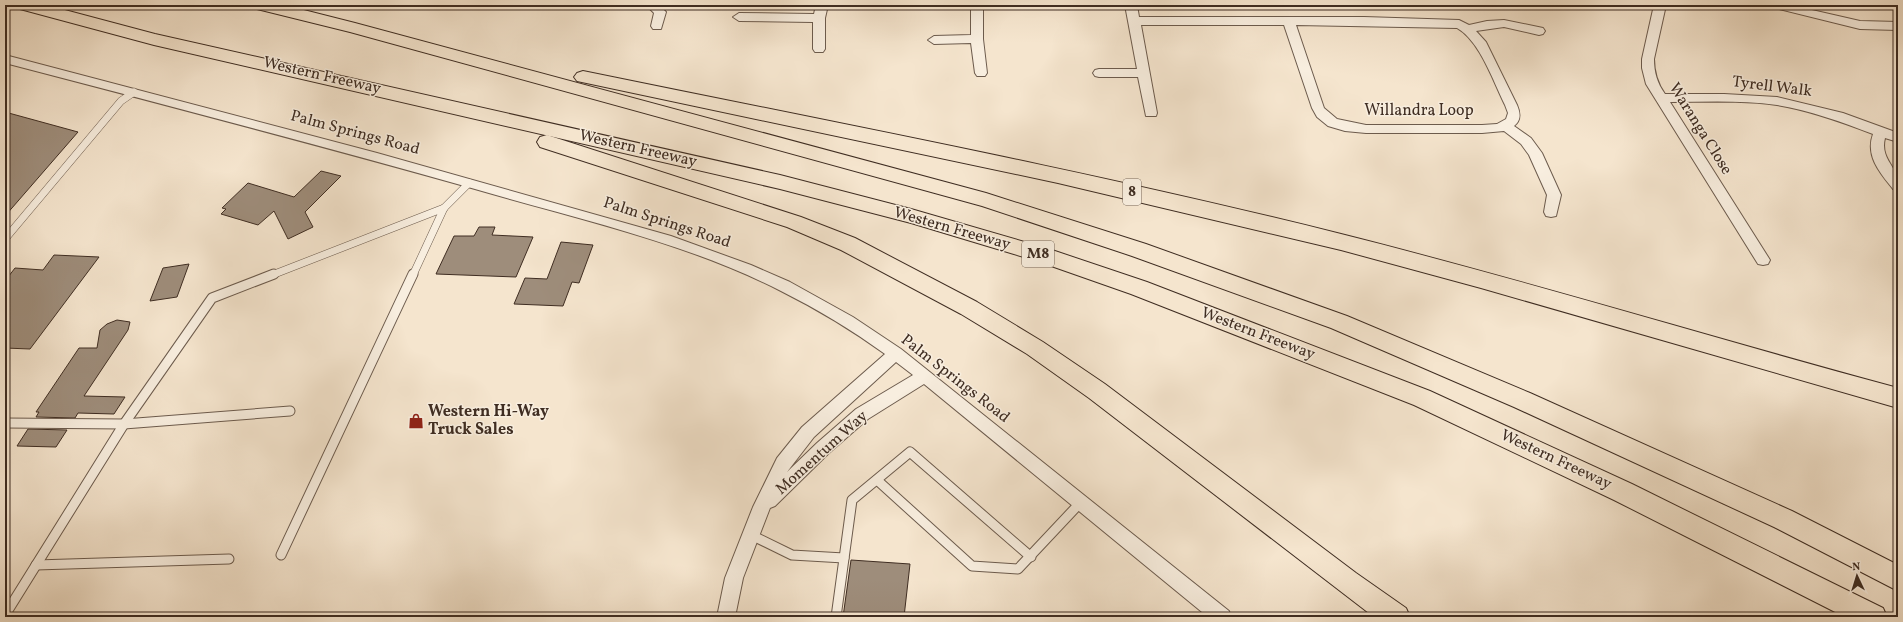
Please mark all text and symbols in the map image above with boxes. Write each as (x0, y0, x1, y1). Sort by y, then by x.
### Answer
street label: Western Freeway (261, 52, 383, 100)
street label: Tyrell Walk (1731, 71, 1813, 103)
street label: Waranga Close (1663, 79, 1737, 179)
street label: Willandra Loop (1364, 100, 1474, 122)
street label: Palm Springs Road (288, 105, 422, 161)
street label: Western Freeway (577, 125, 699, 173)
road number: 8 (1123, 179, 1141, 205)
street label: Palm Springs Road (600, 192, 734, 254)
street label: Western Freeway (891, 202, 1013, 256)
road number: M8 (1022, 241, 1054, 267)
street label: Western Freeway (1198, 302, 1318, 366)
street label: Palm Springs Road (896, 329, 1014, 429)
place label: Western Hi-Way Truck Sales (428, 401, 549, 441)
street label: Momentum Way (771, 405, 873, 500)
shop icon: Western Hi-Way Truck Sales (407, 412, 425, 430)
street label: Western Freeway (1497, 425, 1616, 496)
north arrow (1837, 556, 1877, 596)
text: N (1852, 560, 1861, 575)

